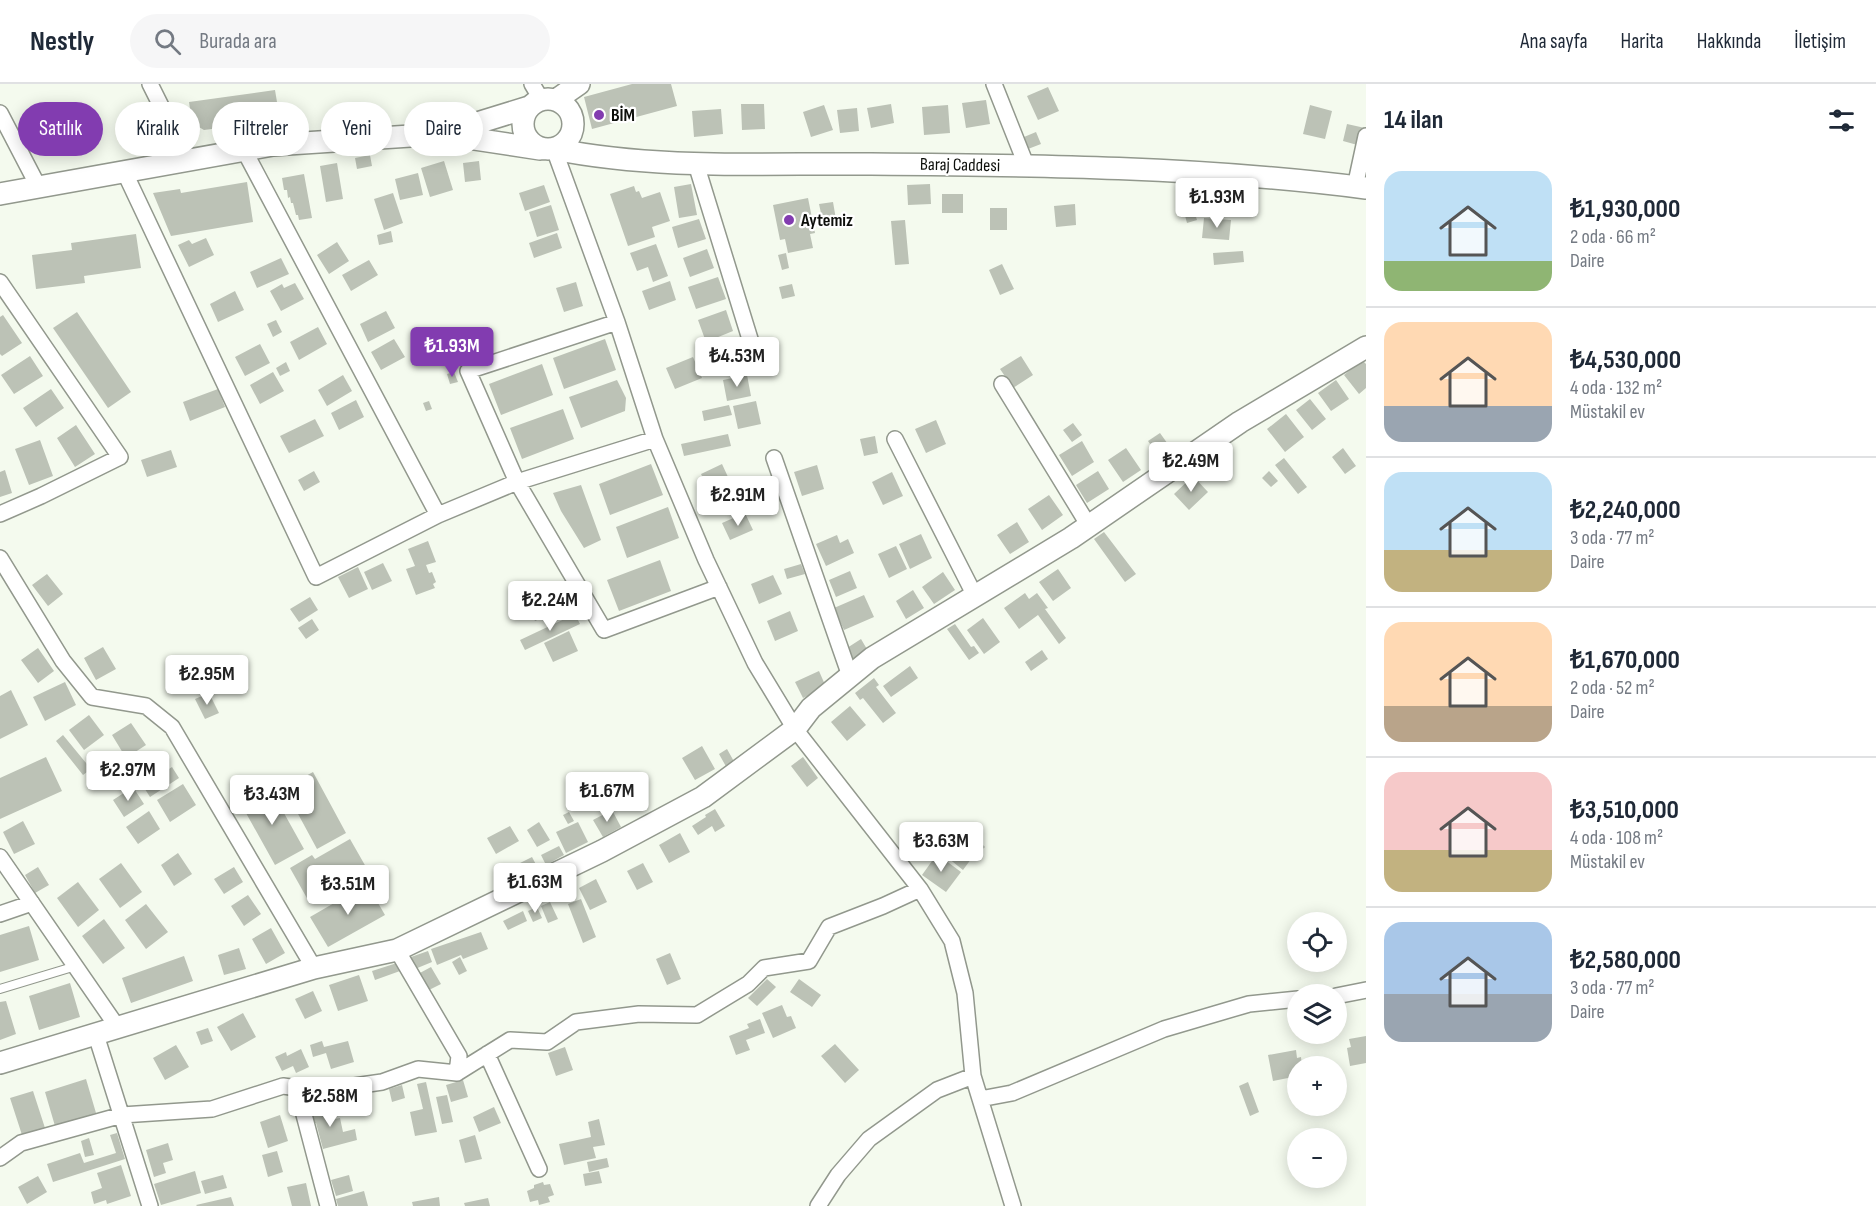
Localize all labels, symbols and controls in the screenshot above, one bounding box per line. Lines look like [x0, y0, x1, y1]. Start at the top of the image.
search box [130, 14, 550, 68]
text: Nestly [30, 25, 94, 58]
icon: search [151, 25, 184, 58]
text: Burada ara [199, 28, 277, 55]
text: Ana sayfa [1520, 29, 1588, 54]
text: Harita [1621, 29, 1664, 54]
text: Hakkında [1697, 29, 1761, 54]
text: İletişim [1794, 29, 1846, 54]
chip: Satılık [18, 102, 103, 156]
chip: Kiralık [115, 102, 200, 156]
chip: Filtreler [212, 102, 309, 156]
chip: Yeni [321, 102, 392, 156]
chip: Daire [404, 102, 483, 156]
icon: filters [1825, 104, 1858, 137]
place label: BİM [611, 105, 635, 126]
text: 14 ilan [1384, 105, 1443, 136]
marker: BİM [592, 108, 606, 122]
street label: Baraj Caddesi [920, 154, 1000, 176]
pin: ₺1.93M [1168, 178, 1266, 229]
text: ₺1.93M [1189, 185, 1245, 209]
text: ₺1,930,000 [1570, 194, 1680, 225]
icon: home [1432, 195, 1504, 267]
place label: Aytemiz [800, 210, 853, 231]
marker: Aytemiz [782, 213, 796, 227]
text: 2 oda · 66 m² [1570, 225, 1656, 249]
text: Daire [1570, 249, 1605, 273]
pin: ₺1.93M [403, 327, 501, 378]
text: ₺1.93M [424, 334, 480, 358]
pin: ₺4.53M [688, 337, 786, 388]
text: ₺4.53M [709, 344, 765, 368]
text: ₺4,530,000 [1570, 345, 1681, 376]
icon: home [1432, 346, 1504, 418]
text: 4 oda · 132 m² [1570, 376, 1662, 400]
text: Müstakil ev [1570, 400, 1645, 424]
pin: ₺2.49M [1142, 442, 1240, 493]
text: ₺2.49M [1163, 449, 1219, 473]
pin: ₺2.91M [689, 476, 787, 527]
text: ₺2.91M [711, 483, 765, 507]
text: ₺2,240,000 [1570, 495, 1681, 526]
icon: home [1432, 496, 1504, 568]
text: 3 oda · 77 m² [1570, 526, 1655, 550]
text: Daire [1570, 550, 1605, 574]
pin: ₺2.24M [501, 581, 599, 632]
text: ₺2.24M [522, 588, 578, 612]
text: ₺1,670,000 [1570, 645, 1680, 676]
icon: home [1432, 646, 1504, 718]
pin: ₺2.95M [158, 655, 256, 706]
text: ₺2.95M [179, 662, 235, 686]
text: 2 oda · 52 m² [1570, 676, 1655, 700]
text: Daire [1570, 700, 1605, 724]
pin: ₺2.97M [79, 751, 177, 802]
text: ₺2.97M [100, 758, 156, 782]
pin: ₺1.67M [558, 772, 656, 823]
pin: ₺3.43M [223, 775, 321, 826]
text: ₺1.67M [580, 779, 634, 803]
text: ₺3.43M [244, 782, 300, 806]
text: ₺3,510,000 [1570, 795, 1679, 826]
icon: home [1432, 796, 1504, 868]
pin: ₺3.63M [892, 822, 990, 873]
text: 4 oda · 108 m² [1570, 826, 1663, 850]
text: ₺3.63M [913, 829, 969, 853]
text: Müstakil ev [1570, 850, 1645, 874]
pin: ₺1.63M [486, 863, 584, 914]
pin: ₺3.51M [299, 865, 397, 916]
text: ₺1.63M [508, 870, 562, 894]
text: ₺3.51M [321, 872, 375, 896]
map controls [1287, 912, 1347, 1188]
button: locate [1287, 912, 1347, 972]
text: ₺2,580,000 [1570, 945, 1681, 976]
icon: home [1432, 946, 1504, 1018]
text: 3 oda · 77 m² [1570, 976, 1655, 1000]
button: layers [1287, 984, 1347, 1044]
text: Daire [1570, 1000, 1605, 1024]
button: + [1287, 1056, 1347, 1116]
pin: ₺2.58M [281, 1077, 379, 1128]
text: ₺2.58M [302, 1084, 358, 1108]
button: − [1287, 1128, 1347, 1188]

